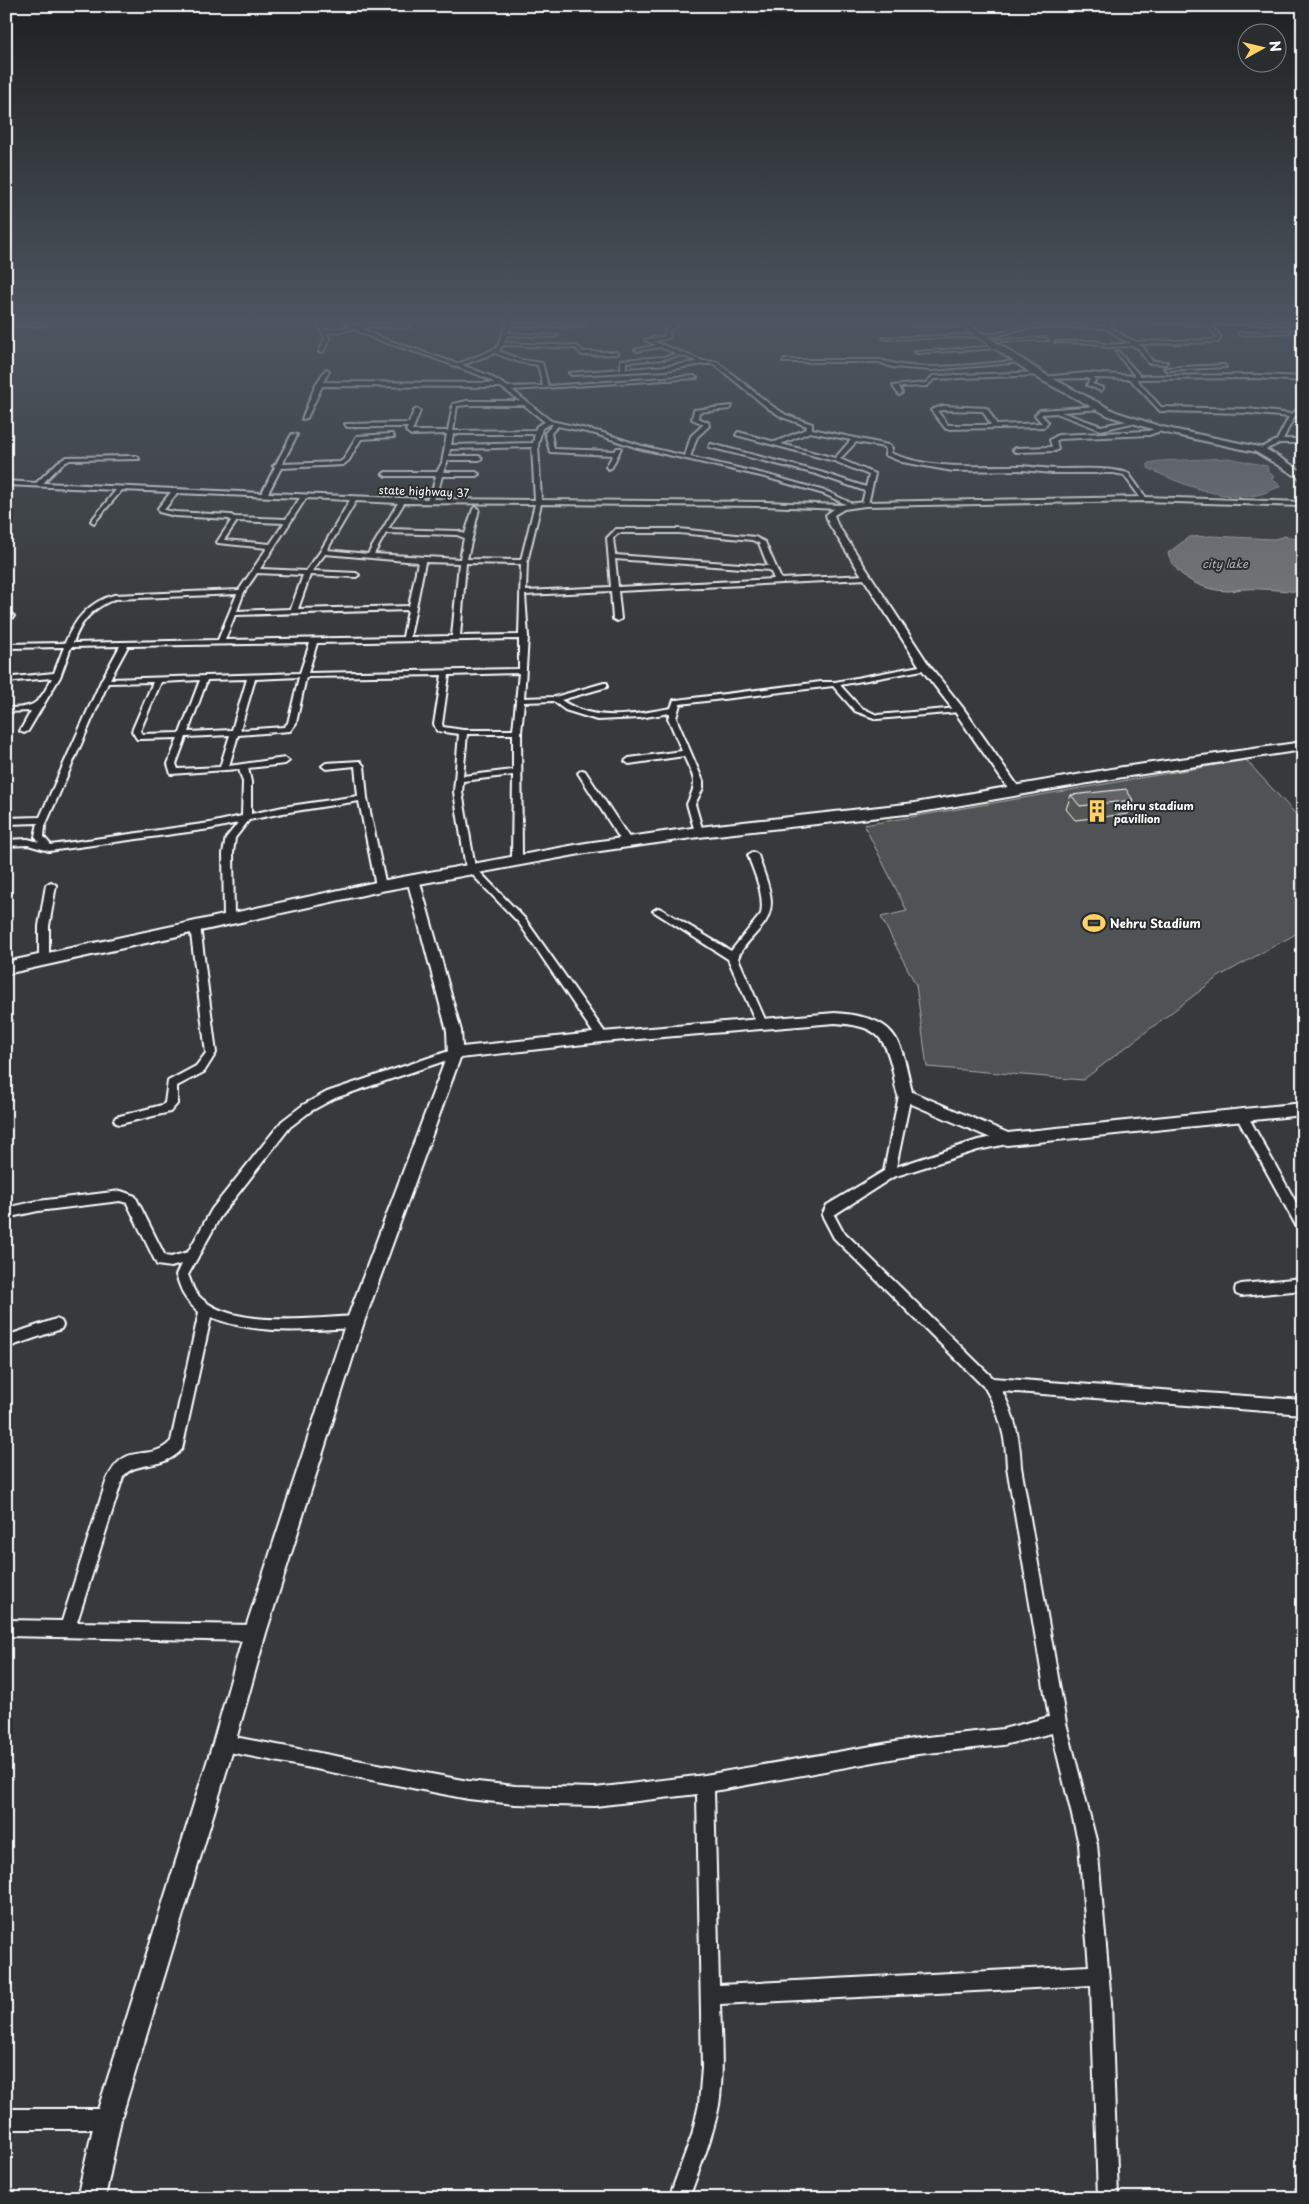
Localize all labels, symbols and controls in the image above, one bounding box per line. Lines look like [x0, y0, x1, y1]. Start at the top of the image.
north arrow [1236, 22, 1286, 72]
text: N [1264, 39, 1287, 53]
street label: state highway 37 [378, 481, 470, 501]
water label: city lake [1202, 555, 1249, 572]
place label: nehru stadium pavillion [1114, 797, 1194, 827]
building icon: nehru stadium pavillion [1084, 798, 1110, 824]
sports icon: Nehru Stadium [1081, 910, 1107, 936]
place label: Nehru Stadium [1110, 914, 1201, 932]

